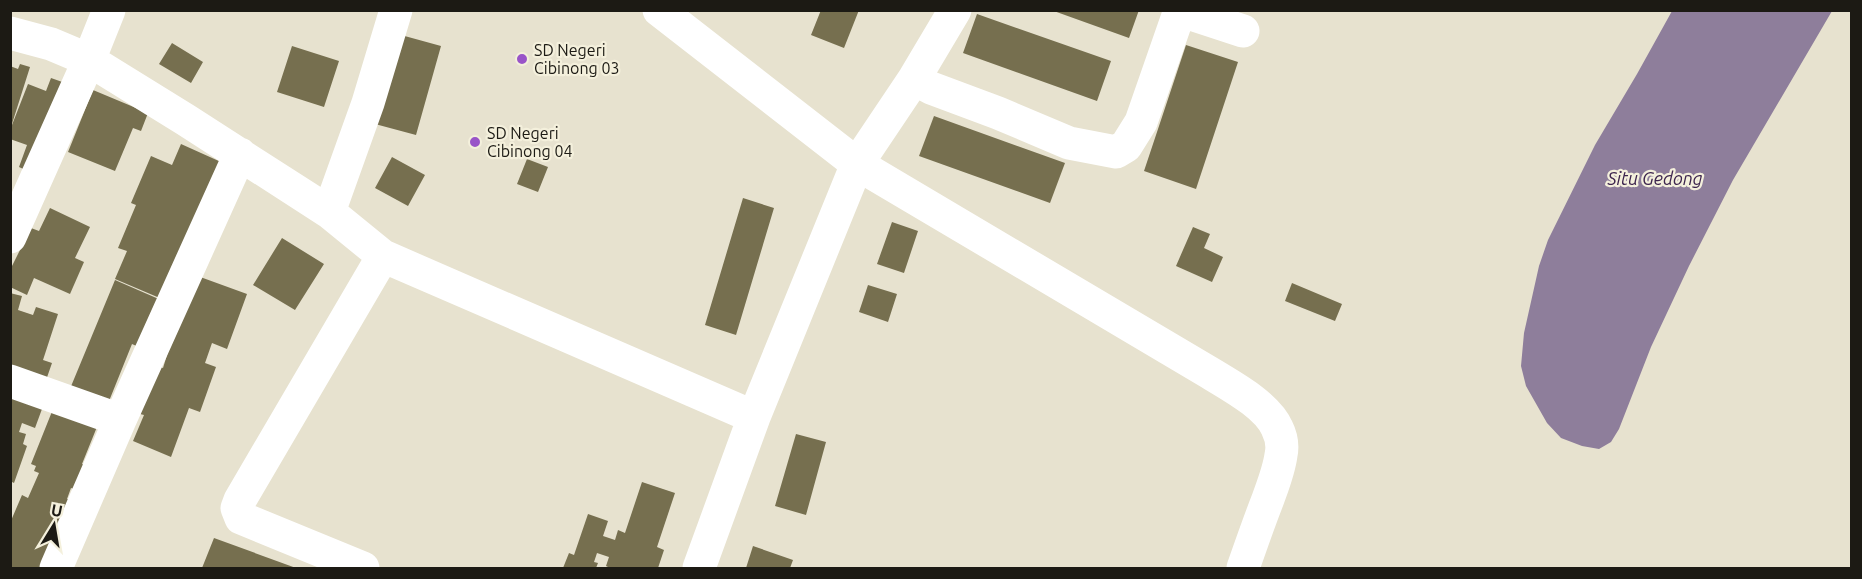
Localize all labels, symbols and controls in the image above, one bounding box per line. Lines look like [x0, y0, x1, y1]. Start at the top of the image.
place label: SD Negeri Cibinong 03 [534, 41, 620, 77]
marker: SD Negeri Cibinong 03 [515, 52, 529, 66]
place label: SD Negeri Cibinong 04 [487, 124, 573, 160]
marker: SD Negeri Cibinong 04 [468, 135, 482, 149]
water label: Situ Gedong [1607, 168, 1703, 188]
north arrow [24, 495, 84, 555]
text: U [50, 500, 64, 520]

